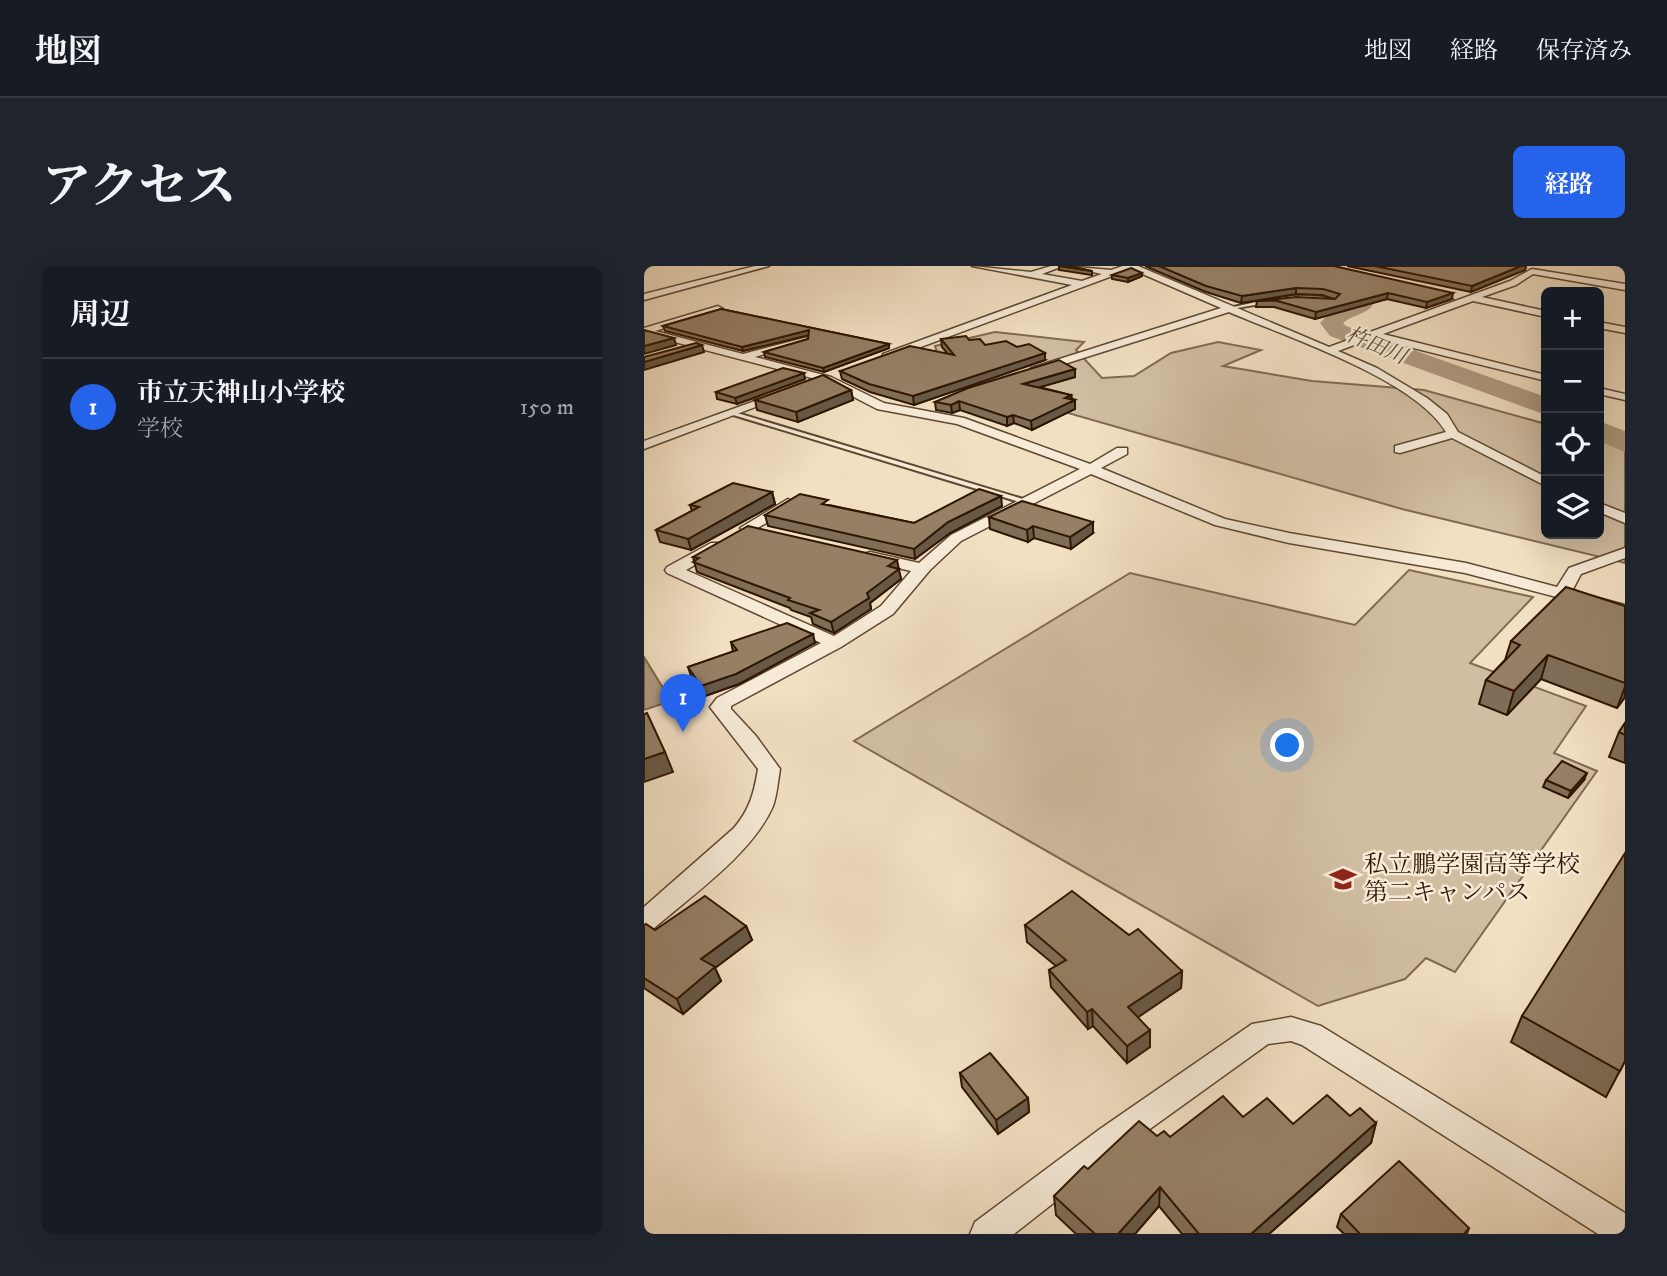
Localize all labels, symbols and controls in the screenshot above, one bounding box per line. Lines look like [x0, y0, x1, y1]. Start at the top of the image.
text: 地図 [35, 32, 101, 73]
text: 地図 [1364, 36, 1412, 66]
text: 経路 [1450, 36, 1498, 66]
text: 保存済み [1536, 36, 1632, 66]
button: 経路 [1513, 146, 1625, 218]
text: アクセス [42, 157, 237, 219]
map controls [1541, 287, 1604, 539]
button: + [1541, 287, 1604, 350]
text: 周辺 [70, 297, 130, 334]
water label: 杵田川 [1342, 322, 1412, 371]
button: − [1541, 350, 1604, 413]
text: 市立天神山小学校 [137, 377, 345, 410]
text: 1 [89, 393, 97, 422]
text: 150 m [520, 393, 574, 422]
button: locate [1541, 413, 1604, 476]
text: 学校 [137, 415, 183, 444]
button: layers [1541, 476, 1604, 539]
pin: 1 [660, 674, 706, 732]
your location [1270, 728, 1304, 762]
place label: 私立鵬学園高等学校 第二キャンパス [1364, 850, 1580, 908]
school or university icon: 私立鵬学園高等学校 第二キャンパス [1328, 864, 1358, 894]

